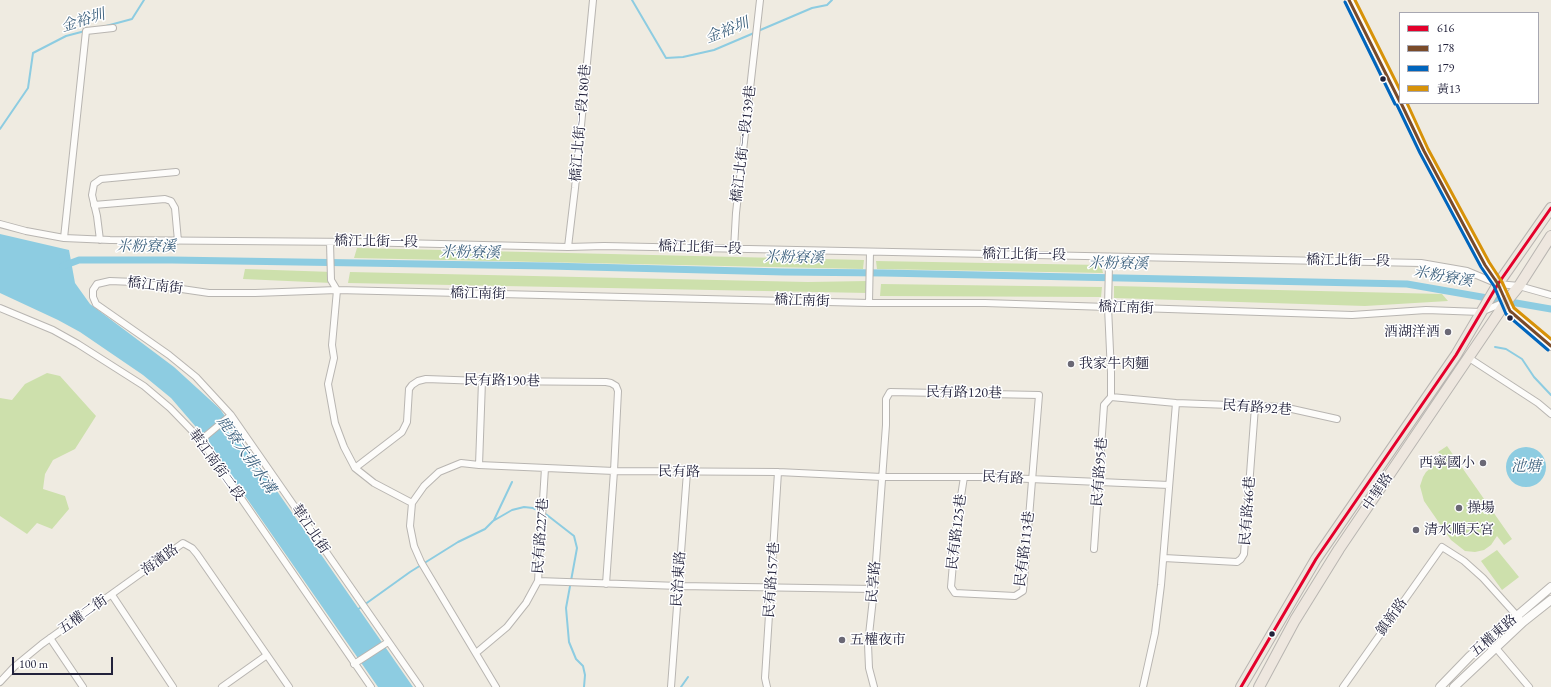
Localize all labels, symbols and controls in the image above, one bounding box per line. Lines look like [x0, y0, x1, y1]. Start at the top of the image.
water label: 金裕圳 [59, 6, 107, 36]
legend [1399, 12, 1539, 104]
water label: 金裕圳 [703, 15, 751, 47]
text: 616 [1437, 20, 1454, 36]
text: 178 [1437, 40, 1454, 56]
text: 179 [1437, 60, 1454, 76]
street label: 橋江北街一段180巷 [567, 63, 595, 183]
unlabelled marker [1378, 74, 1388, 84]
text: 黃13 [1437, 81, 1461, 97]
street label: 橋江北街一段139巷 [728, 84, 760, 204]
street label: 橋江北街一段 [334, 233, 418, 251]
water label: 米粉寮溪 [116, 238, 176, 256]
street label: 橋江北街一段 [658, 238, 742, 258]
water label: 米粉寮溪 [440, 243, 500, 263]
street label: 橋江北街一段 [982, 246, 1066, 264]
water label: 米粉寮溪 [764, 248, 824, 268]
street label: 橋江北街一段 [1306, 252, 1390, 270]
water label: 米粉寮溪 [1088, 254, 1148, 274]
water label: 米粉寮溪 [1412, 263, 1474, 291]
street label: 橋江南街 [126, 274, 184, 298]
street label: 橋江南街 [450, 285, 506, 303]
street label: 橋江南街 [774, 292, 830, 310]
street label: 橋江南街 [1098, 299, 1154, 317]
unlabelled marker [1505, 313, 1515, 323]
place label: 酒湖洋酒 [1384, 324, 1440, 340]
marker: 酒湖洋酒 [1443, 327, 1453, 337]
place label: 我家牛肉麵 [1079, 356, 1149, 372]
marker: 我家牛肉麵 [1066, 359, 1076, 369]
street label: 民有路190巷 [464, 372, 540, 390]
street label: 民有路120巷 [926, 384, 1002, 402]
street label: 民有路92巷 [1222, 397, 1292, 419]
water label: 鹿寮大排水溝 [213, 413, 279, 497]
street label: 華江南街二段 [185, 426, 247, 504]
street label: 民有路95巷 [1089, 437, 1111, 507]
place label: 西寧國小 [1419, 455, 1475, 471]
marker: 西寧國小 [1478, 458, 1488, 468]
water label: 池塘 [1511, 458, 1541, 476]
street label: 民有路 [658, 463, 700, 481]
street label: 民有路 [982, 469, 1024, 487]
street label: 中華路 [1359, 470, 1397, 514]
street label: 民有路46巷 [1237, 476, 1259, 546]
street label: 民有路125巷 [944, 493, 970, 571]
street label: 民有路227巷 [530, 497, 552, 575]
place label: 操場 [1467, 500, 1495, 516]
street label: 華江北街 [287, 501, 333, 557]
marker: 操場 [1454, 503, 1464, 513]
street label: 民有路113巷 [1012, 510, 1038, 588]
place label: 清水順天宮 [1424, 522, 1494, 538]
marker: 清水順天宮 [1411, 525, 1421, 535]
street label: 海濱路 [138, 541, 182, 579]
street label: 民有路157巷 [761, 541, 783, 619]
street label: 民治東路 [669, 550, 689, 608]
street label: 民享路 [864, 560, 884, 604]
street label: 五權二街 [55, 592, 111, 638]
street label: 鎮新路 [1373, 595, 1411, 639]
street label: 五權東路 [1467, 611, 1521, 661]
unlabelled marker [1267, 629, 1277, 639]
place label: 五權夜市 [850, 632, 906, 648]
marker: 五權夜市 [837, 635, 847, 645]
scale bar [14, 649, 115, 675]
text: 100 m [19, 656, 48, 672]

